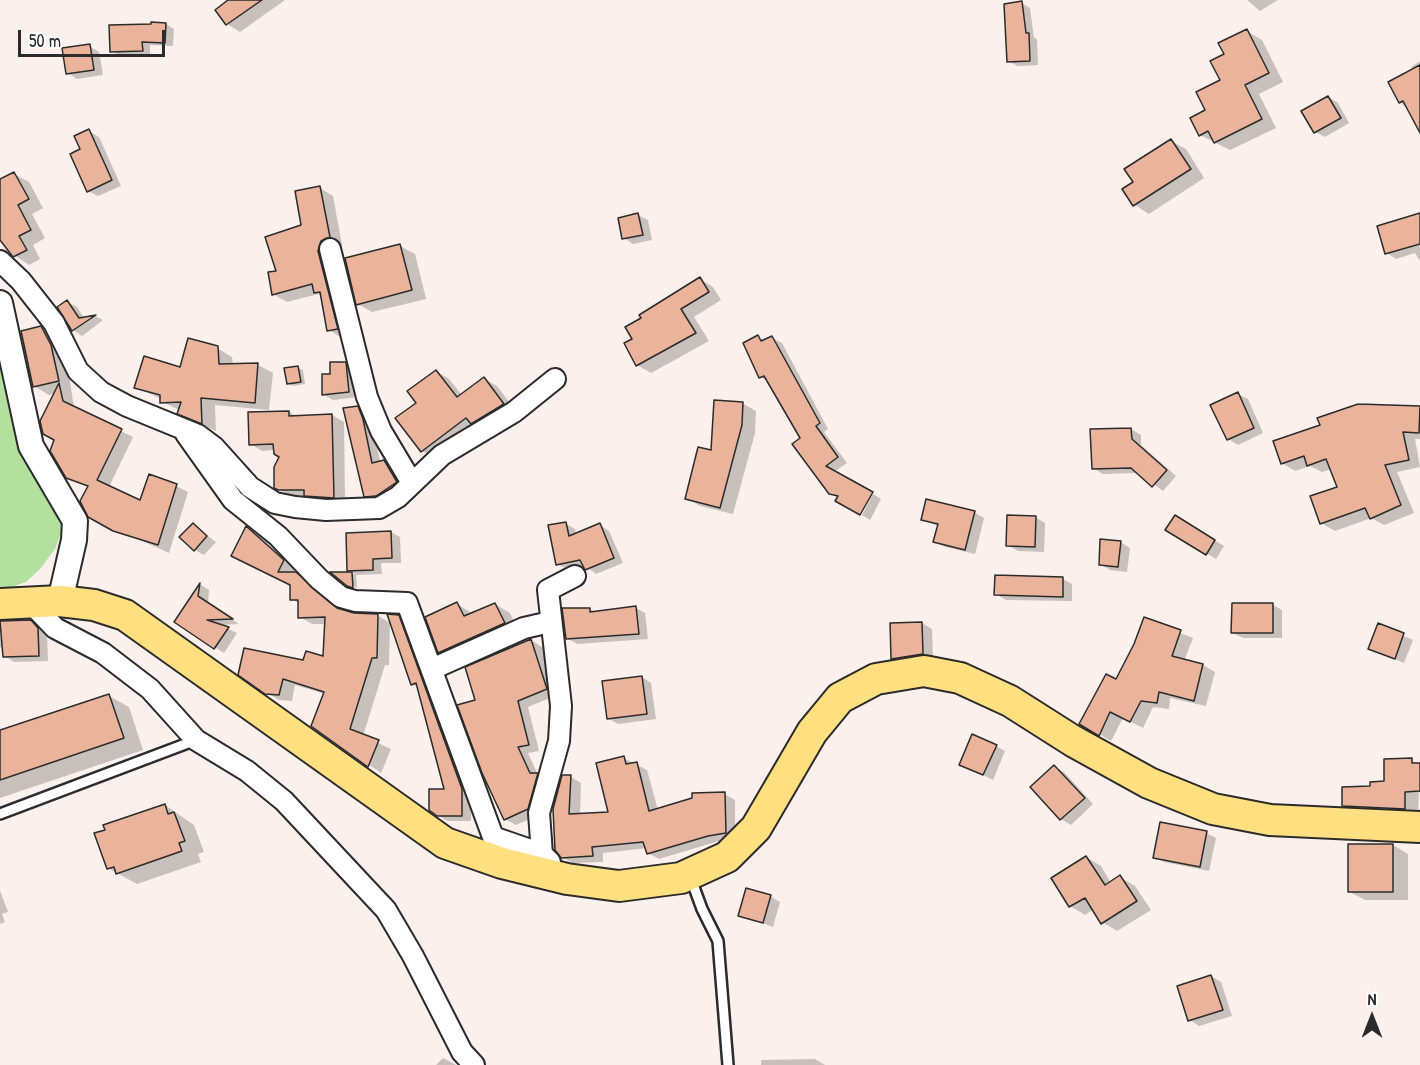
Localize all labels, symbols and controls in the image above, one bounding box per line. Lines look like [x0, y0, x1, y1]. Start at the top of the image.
scale bar [21, 18, 168, 56]
text: 50 m [29, 28, 61, 53]
north arrow [1342, 987, 1402, 1047]
text: N [1368, 988, 1376, 1010]

